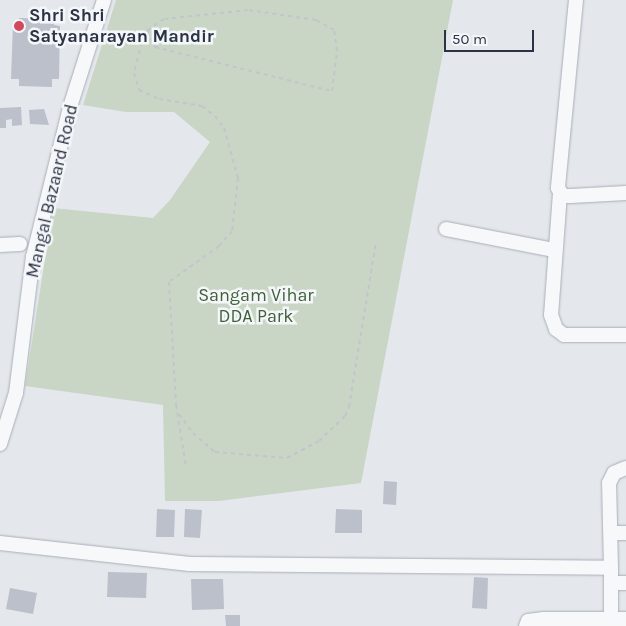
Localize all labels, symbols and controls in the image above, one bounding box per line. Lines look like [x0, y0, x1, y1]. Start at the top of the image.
place label: Shri Shri Satyanarayan Mandir [29, 5, 214, 48]
marker: Shri Shri Satyanarayan Mandir [13, 20, 25, 32]
scale bar [446, 20, 536, 52]
text: 50 m [452, 30, 487, 48]
street label: Mangal Bazaard Road [21, 102, 83, 280]
park label: Sangam Vihar DDA Park [198, 285, 314, 328]

